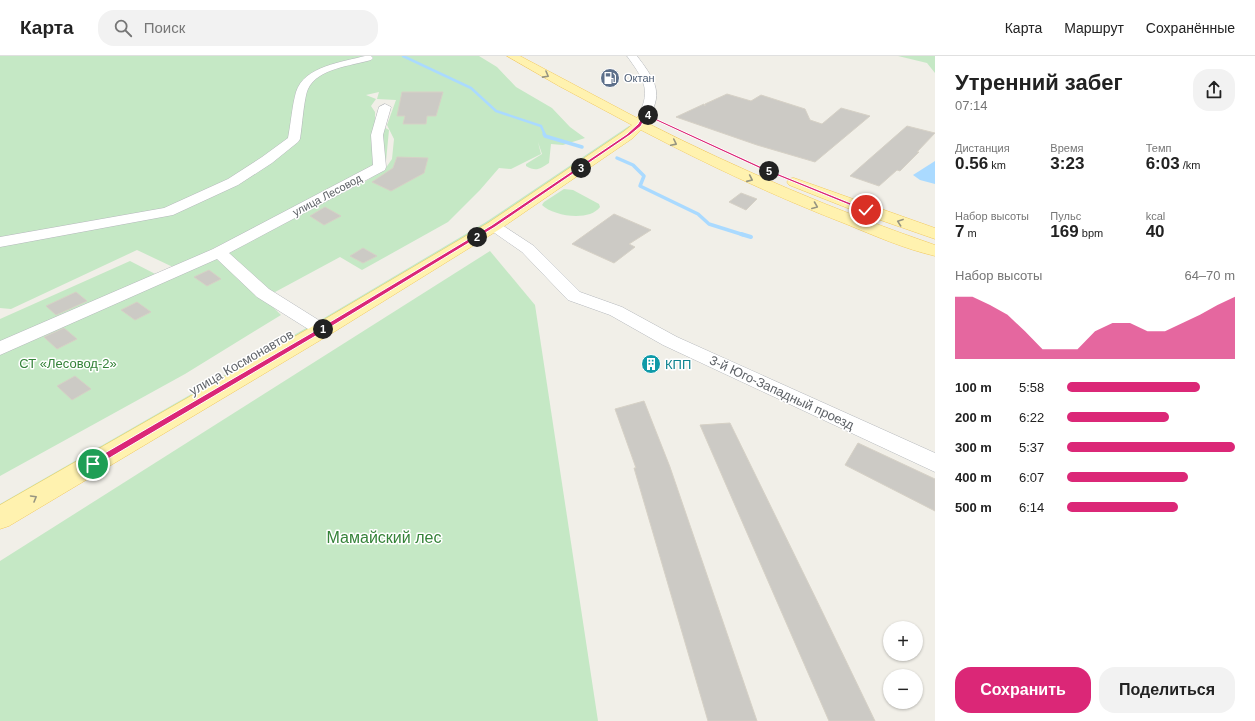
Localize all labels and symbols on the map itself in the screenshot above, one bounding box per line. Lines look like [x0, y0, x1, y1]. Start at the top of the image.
fuel station icon: Октан [599, 67, 621, 89]
one-way arrow [542, 70, 549, 77]
place label: Октан [624, 72, 655, 84]
pin: 4 [638, 105, 658, 125]
one-way arrow [670, 138, 677, 146]
pin: 3 [571, 158, 591, 178]
pin: 5 [759, 161, 779, 181]
street label: улица Лесовод [290, 171, 364, 218]
one-way arrow [746, 174, 753, 182]
pin [849, 193, 883, 227]
one-way arrow [811, 202, 818, 210]
one-way arrow [897, 218, 904, 227]
pin: 2 [467, 227, 487, 247]
pin: 1 [313, 319, 333, 339]
street label: улица Космонавтов [186, 326, 296, 398]
street label: 3-й Юго-Западный проезд [707, 352, 857, 433]
building icon: КПП [640, 353, 662, 375]
park label: СТ «Лесовод-2» [19, 356, 117, 371]
place label: КПП [665, 357, 691, 372]
pin [76, 447, 110, 481]
one-way arrow [30, 496, 37, 503]
park label: Мамайский лес [327, 529, 441, 546]

